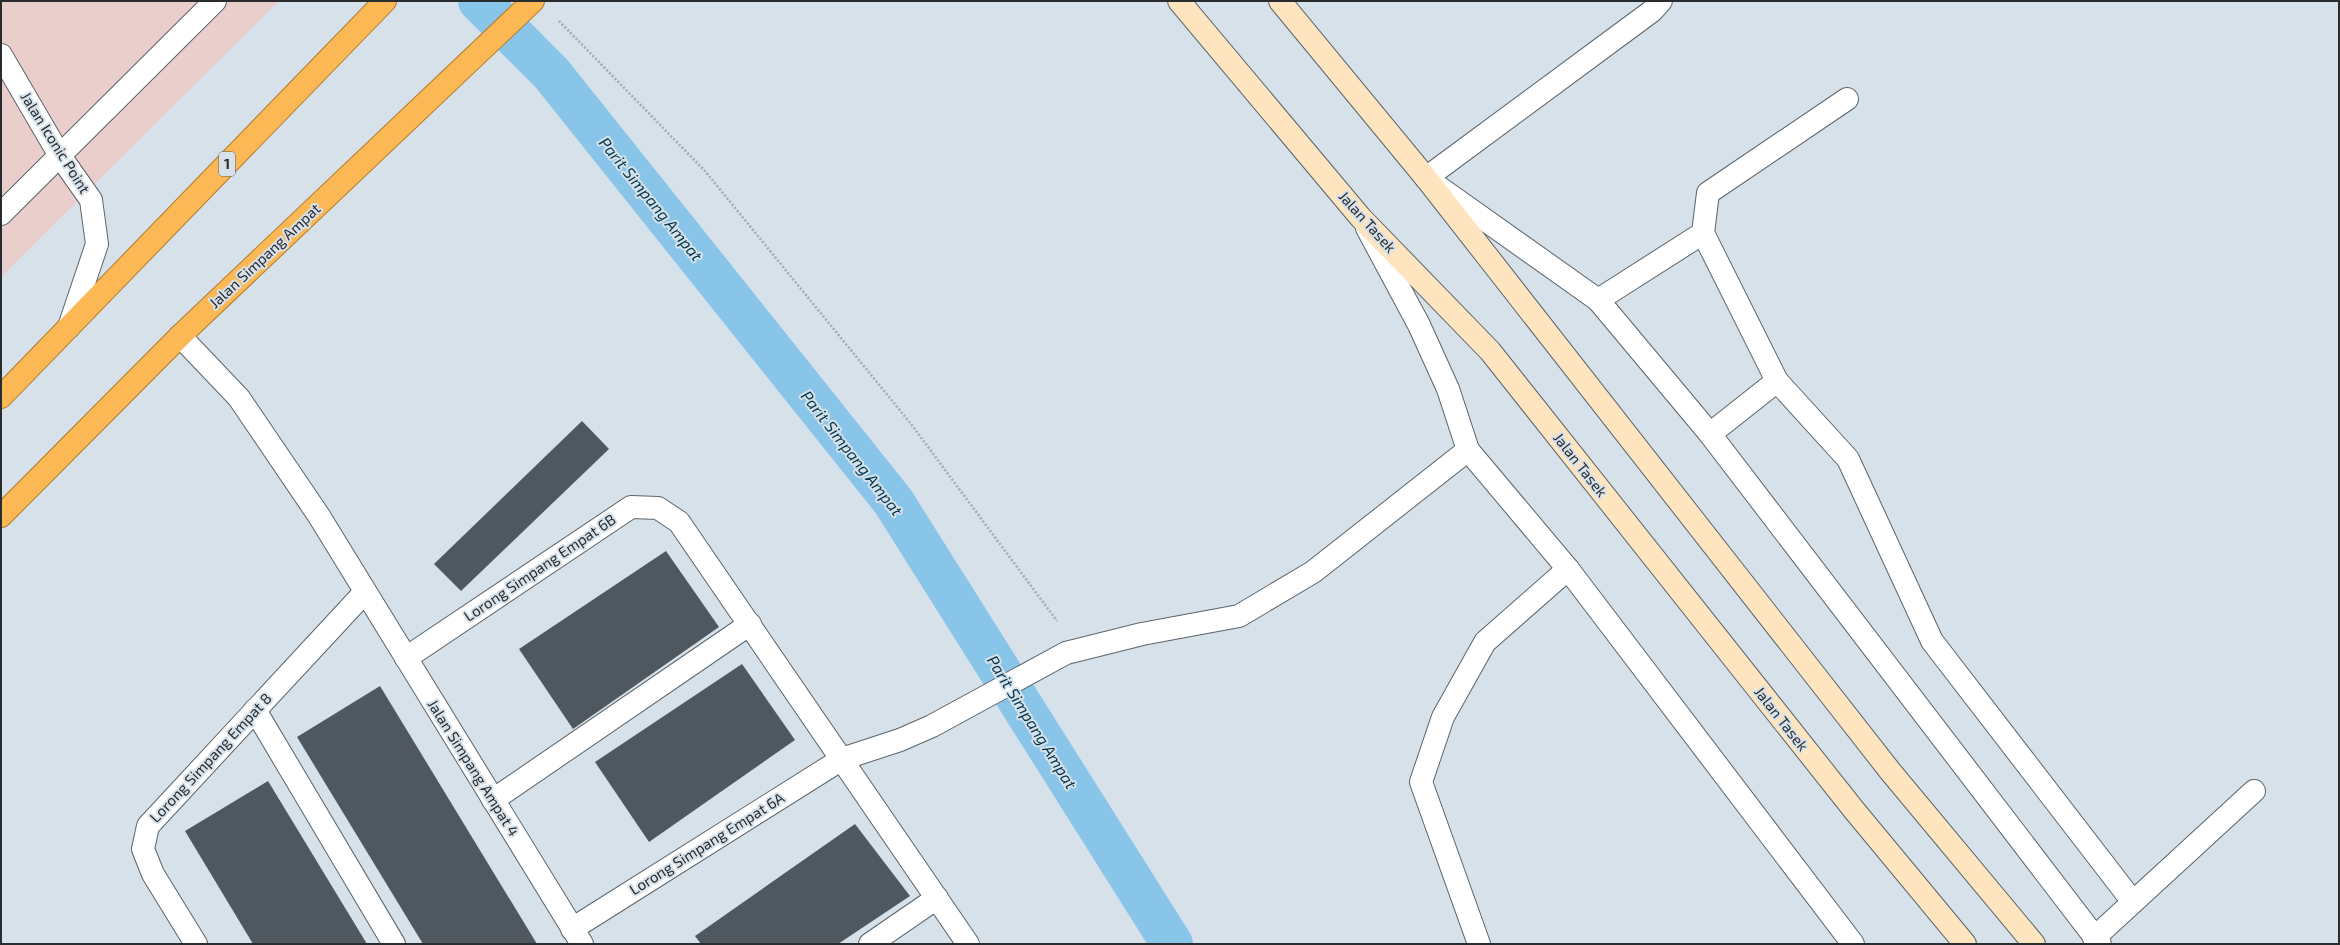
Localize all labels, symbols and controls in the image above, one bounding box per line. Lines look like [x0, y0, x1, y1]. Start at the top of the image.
street label: Jalan Iconic Point [17, 88, 94, 197]
water label: Parit Simpang Ampat [596, 133, 708, 265]
road number: 1 [219, 152, 235, 176]
street label: Jalan Tasek [1335, 187, 1400, 256]
street label: Jalan Simpang Ampat [205, 199, 324, 311]
water label: Parit Simpang Ampat [798, 386, 908, 520]
street label: Jalan Tasek [1550, 429, 1612, 500]
street label: Lorong Simpang Empat 6B [460, 510, 619, 625]
water label: Parit Simpang Ampat [984, 652, 1082, 793]
street label: Jalan Tasek [1751, 683, 1813, 754]
street label: Lorong Simpang Empat 8 [146, 689, 275, 826]
street label: Jalan Simpang Ampat 4 [424, 696, 523, 839]
street label: Lorong Simpang Empat 6A [626, 788, 788, 898]

